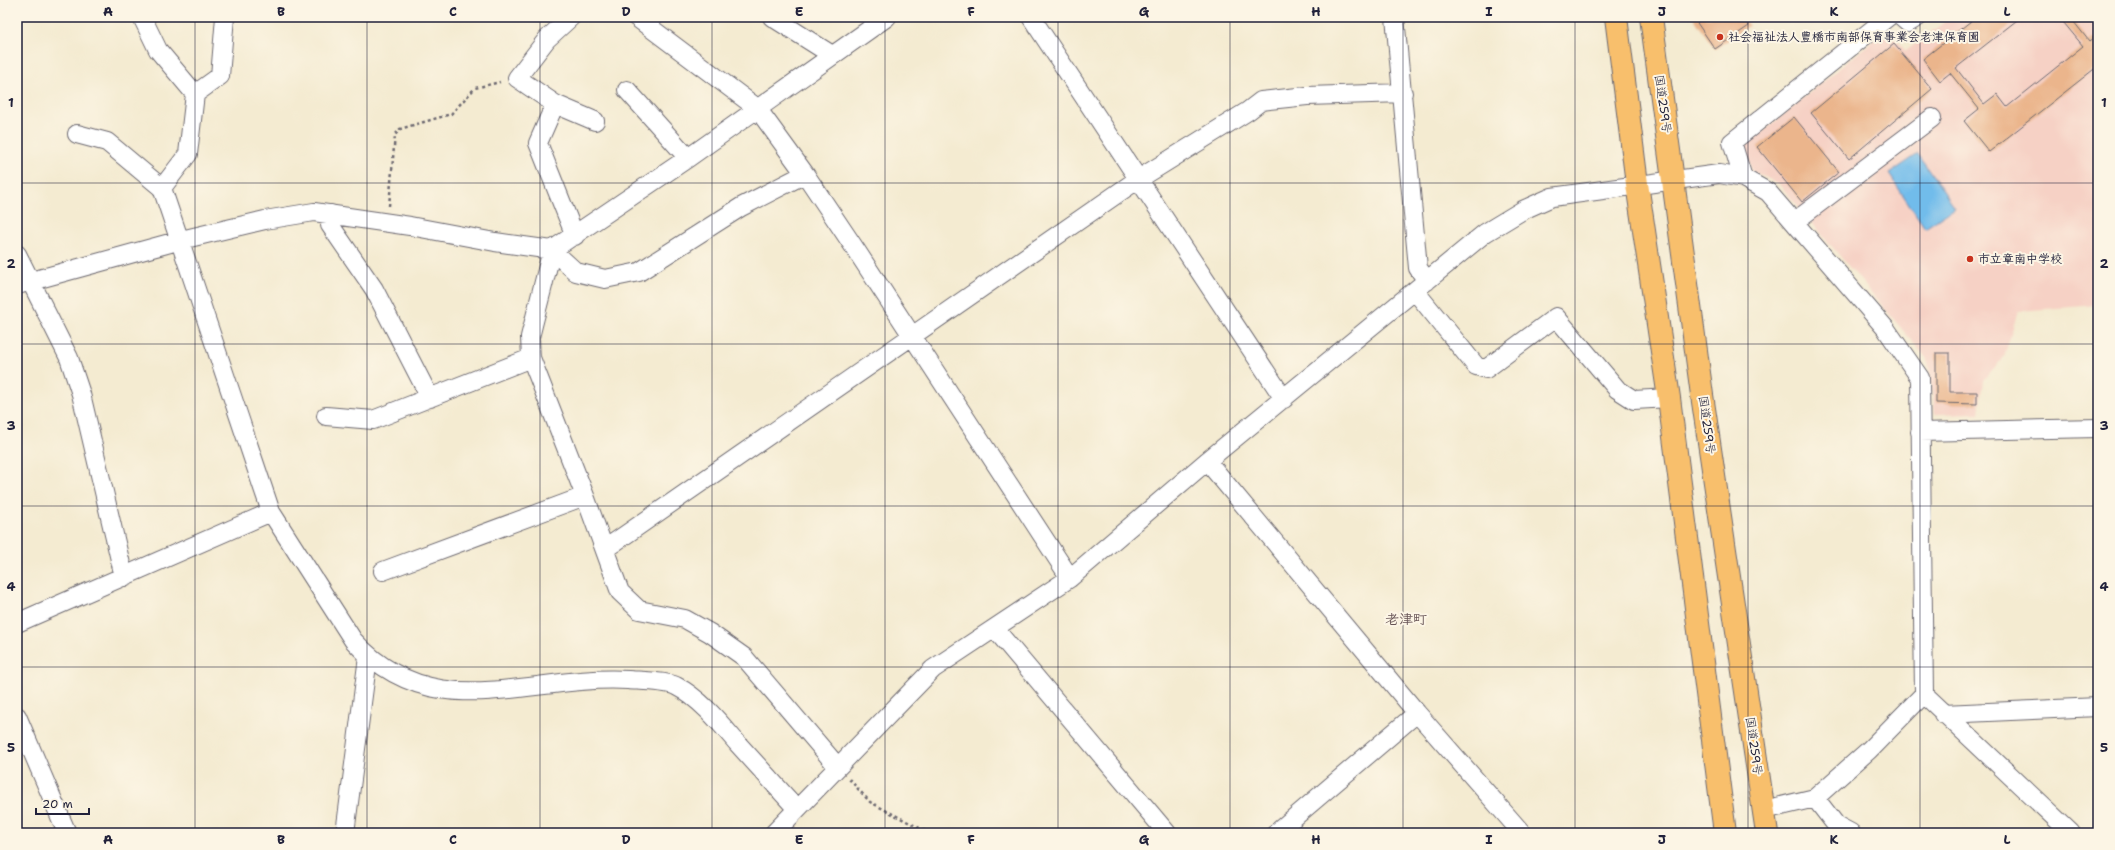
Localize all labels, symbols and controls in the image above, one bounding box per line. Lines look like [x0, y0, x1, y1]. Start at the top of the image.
text: A [103, 3, 113, 20]
text: B [277, 3, 285, 20]
text: C [449, 3, 457, 20]
text: D [621, 3, 631, 20]
text: E [795, 3, 804, 20]
text: F [967, 3, 975, 20]
text: G [1139, 3, 1150, 20]
text: H [1311, 3, 1321, 20]
text: I [1485, 3, 1493, 20]
text: J [1658, 3, 1666, 20]
text: K [1830, 3, 1839, 20]
text: L [2003, 3, 2011, 20]
place label: 社会福祉法人豊橋市南部保育事業会老津保育園 [1728, 29, 1980, 45]
marker: 社会福祉法人豊橋市南部保育事業会老津保育園 [1715, 32, 1725, 42]
street label: 国道259号 [1651, 74, 1675, 134]
text: 1 [8, 94, 14, 111]
text: 1 [2101, 94, 2107, 111]
place label: 市立章南中学校 [1978, 251, 2062, 267]
marker: 市立章南中学校 [1965, 254, 1975, 264]
text: 2 [6, 255, 16, 272]
text: 2 [2099, 255, 2109, 272]
street label: 国道259号 [1695, 395, 1719, 455]
text: 3 [6, 417, 16, 434]
text: 3 [2099, 417, 2109, 434]
text: 4 [6, 578, 16, 595]
text: 4 [2099, 578, 2109, 595]
district label: 老津町 [1385, 610, 1427, 628]
street label: 国道259号 [1742, 716, 1766, 776]
text: 5 [7, 739, 15, 756]
text: 5 [2100, 739, 2108, 756]
scale bar [36, 790, 89, 816]
text: 20 m [42, 796, 73, 812]
text: A [103, 831, 113, 848]
text: B [277, 831, 285, 848]
text: C [449, 831, 457, 848]
text: D [621, 831, 631, 848]
text: E [795, 831, 804, 848]
text: F [967, 831, 975, 848]
text: G [1139, 831, 1150, 848]
text: H [1311, 831, 1321, 848]
text: I [1485, 831, 1493, 848]
text: J [1658, 831, 1666, 848]
text: K [1830, 831, 1839, 848]
text: L [2003, 831, 2011, 848]

